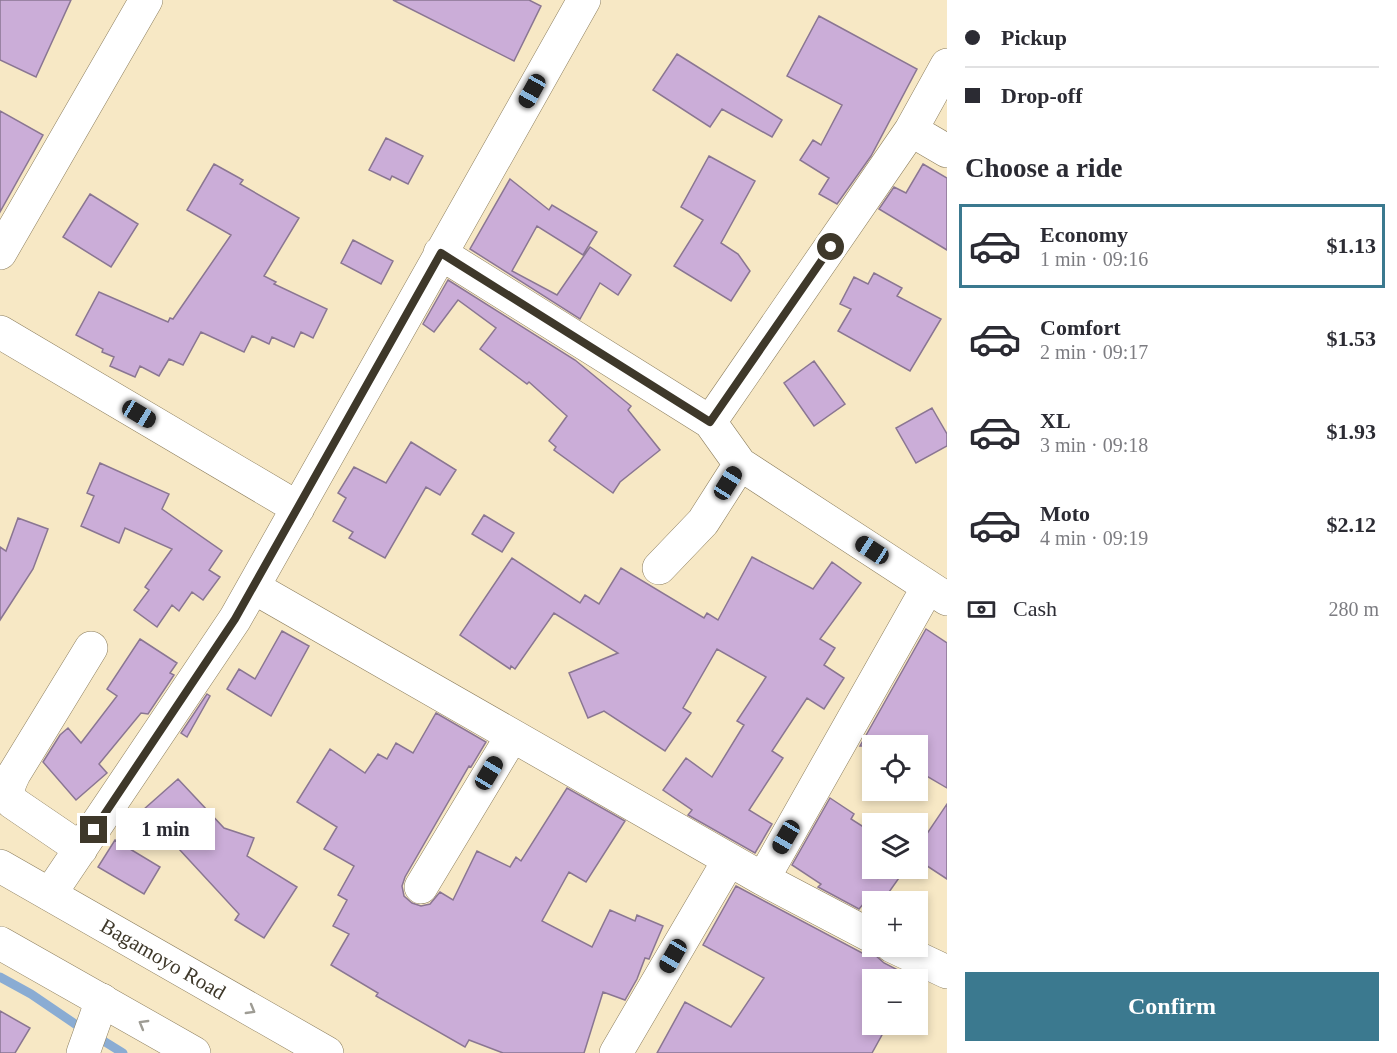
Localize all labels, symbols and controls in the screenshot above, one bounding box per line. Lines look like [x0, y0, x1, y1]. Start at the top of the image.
text: Pickup [1001, 25, 1067, 50]
car [515, 71, 549, 111]
text: Drop-off [1001, 83, 1082, 108]
text: Choose a ride [965, 153, 1123, 183]
icon: car [968, 219, 1022, 273]
text: Economy [1040, 222, 1128, 247]
route start [817, 233, 844, 260]
text: $1.13 [1327, 233, 1376, 258]
text: 1 min · 09:16 [1040, 248, 1148, 270]
icon: car [968, 312, 1022, 366]
text: Comfort [1040, 315, 1121, 340]
text: $1.53 [1327, 326, 1376, 351]
text: 2 min · 09:17 [1040, 341, 1148, 363]
car [119, 397, 159, 431]
icon: car [968, 405, 1022, 459]
text: XL [1040, 408, 1071, 433]
text: $1.93 [1327, 419, 1376, 444]
text: 3 min · 09:18 [1040, 434, 1148, 456]
car [711, 463, 745, 503]
icon: car [968, 498, 1022, 552]
text: Moto [1040, 501, 1090, 526]
text: $2.12 [1327, 512, 1376, 537]
text: 4 min · 09:19 [1040, 527, 1148, 549]
car [852, 533, 892, 567]
icon: cash [965, 593, 998, 626]
text: Cash [1013, 596, 1057, 621]
text: 280 m [1328, 598, 1379, 620]
map controls [862, 735, 928, 1035]
button: locate [862, 735, 928, 801]
car [472, 753, 506, 793]
callout: 1 min [115, 809, 214, 851]
button: layers [862, 813, 928, 879]
route end [80, 816, 107, 843]
car [769, 817, 803, 857]
text: 1 min [141, 818, 190, 840]
button: + [862, 891, 928, 957]
street label: Bagamoyo Road [96, 913, 230, 1005]
car [656, 936, 690, 976]
button: − [862, 969, 928, 1035]
button: Confirm [965, 972, 1379, 1041]
one-way arrow [245, 1002, 255, 1014]
one-way arrow [139, 1020, 150, 1031]

